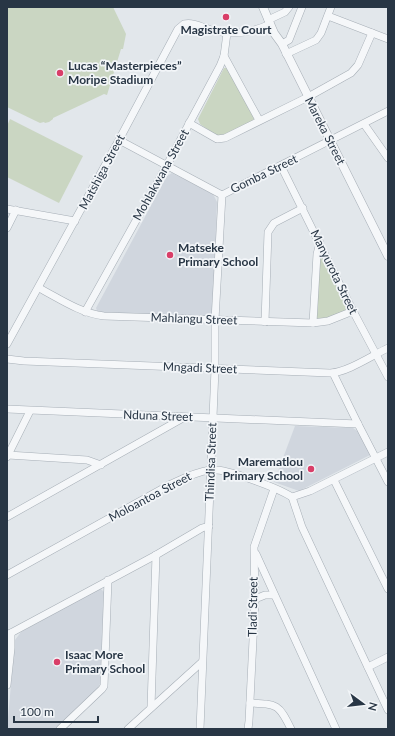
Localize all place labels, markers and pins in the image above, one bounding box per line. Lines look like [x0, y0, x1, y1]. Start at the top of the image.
marker: Magistrate Court [221, 12, 231, 22]
place label: Magistrate Court [181, 22, 272, 37]
place label: Lucas “Masterpieces” Moripe Stadium [68, 58, 182, 87]
marker: Lucas “Masterpieces” Moripe Stadium [55, 68, 65, 78]
place label: Matseke Primary School [178, 240, 258, 269]
marker: Matseke Primary School [165, 250, 175, 260]
place label: Marematlou Primary School [223, 454, 303, 483]
marker: Marematlou Primary School [306, 464, 316, 474]
place label: Isaac More Primary School [65, 647, 145, 676]
marker: Isaac More Primary School [52, 657, 62, 667]

